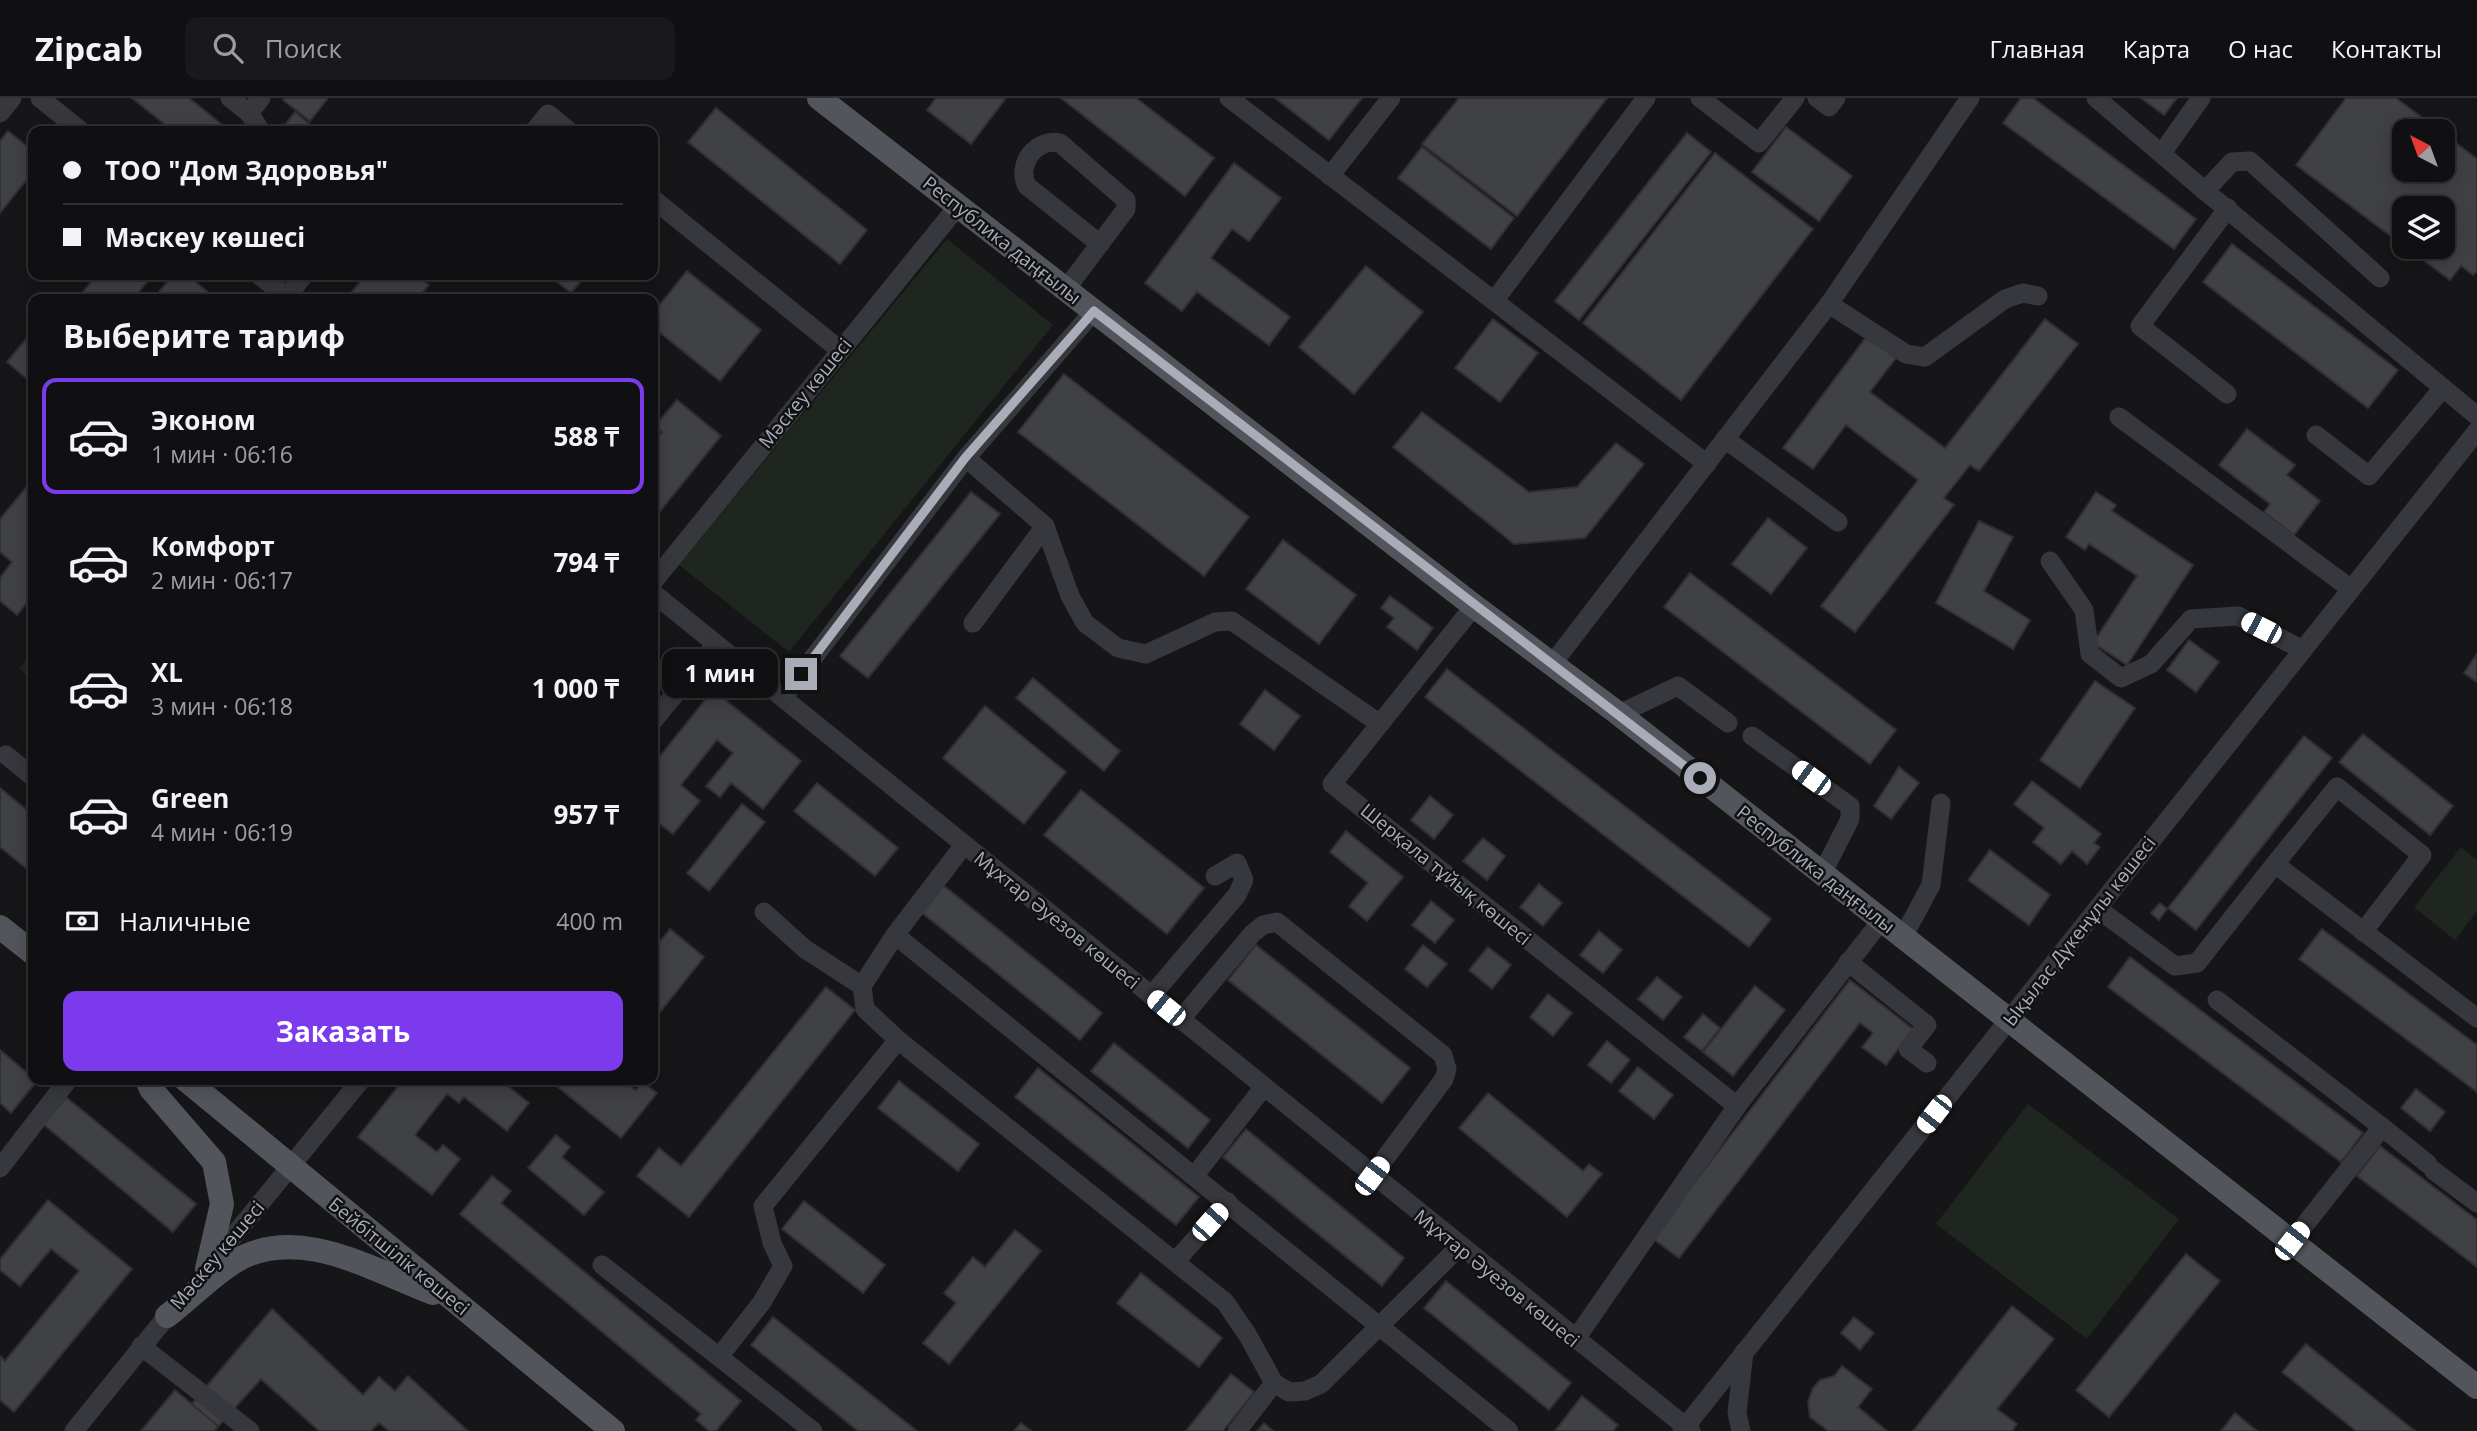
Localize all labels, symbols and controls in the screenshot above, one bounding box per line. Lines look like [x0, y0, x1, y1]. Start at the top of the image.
search box [185, 17, 675, 80]
text: Zipcab [35, 26, 143, 71]
icon: search [209, 29, 247, 67]
text: Поиск [265, 30, 342, 66]
text: Главная [1990, 32, 2085, 65]
text: Карта [2123, 32, 2190, 65]
text: О нас [2228, 32, 2293, 65]
text: Контакты [2331, 32, 2442, 65]
north arrow [2392, 119, 2455, 182]
map controls [2392, 119, 2455, 259]
text: ТОО "Дом Здоровья" [105, 152, 388, 188]
street label: Республика даңғылы [917, 170, 1087, 310]
button: layers [2392, 196, 2455, 259]
text: Мәскеу көшесі [105, 219, 305, 255]
text: Выберите тариф [63, 314, 345, 357]
street label: Мәскеу көшесі [753, 333, 857, 453]
text: Эконом [151, 402, 256, 438]
icon: car [67, 405, 130, 468]
text: 588 ₸ [553, 418, 619, 454]
text: 1 мин · 06:16 [151, 438, 293, 470]
text: Комфорт [151, 528, 275, 564]
icon: car [67, 531, 130, 594]
text: 794 ₸ [553, 544, 619, 580]
text: 2 мин · 06:17 [151, 564, 293, 596]
car [2238, 609, 2285, 647]
callout: 1 мин [661, 650, 776, 698]
text: XL [151, 654, 183, 690]
icon: car [67, 657, 130, 720]
text: 1 мин [685, 657, 755, 689]
route end [785, 658, 817, 690]
text: 1 000 ₸ [532, 670, 619, 706]
text: 3 мин · 06:18 [151, 690, 293, 722]
car [1788, 757, 1835, 799]
route start [1684, 762, 1716, 794]
text: Green [151, 780, 229, 816]
icon: car [67, 783, 130, 846]
text: 957 ₸ [553, 796, 619, 832]
street label: Шерқала тұйық көшесі [1355, 797, 1537, 951]
street label: Республика даңғылы [1731, 799, 1901, 939]
text: 4 мин · 06:19 [151, 816, 293, 848]
street label: Ықылас Дүкенұлы көшесі [1997, 831, 2161, 1031]
street label: Мұхтар Әуезов көшесі [969, 845, 1145, 995]
icon: cash [63, 902, 101, 940]
text: Наличные [119, 903, 251, 939]
text: 400 m [556, 905, 623, 937]
car [1144, 987, 1189, 1029]
button: Заказать [63, 991, 623, 1071]
car [1913, 1091, 1956, 1137]
car [1351, 1153, 1394, 1199]
street label: Бейбітшілік көшесі [323, 1191, 475, 1321]
street label: Мәскеу көшесі [164, 1195, 270, 1315]
car [1189, 1199, 1232, 1245]
street label: Мұхтар Әуезов көшесі [1409, 1203, 1585, 1353]
car [2271, 1218, 2314, 1264]

